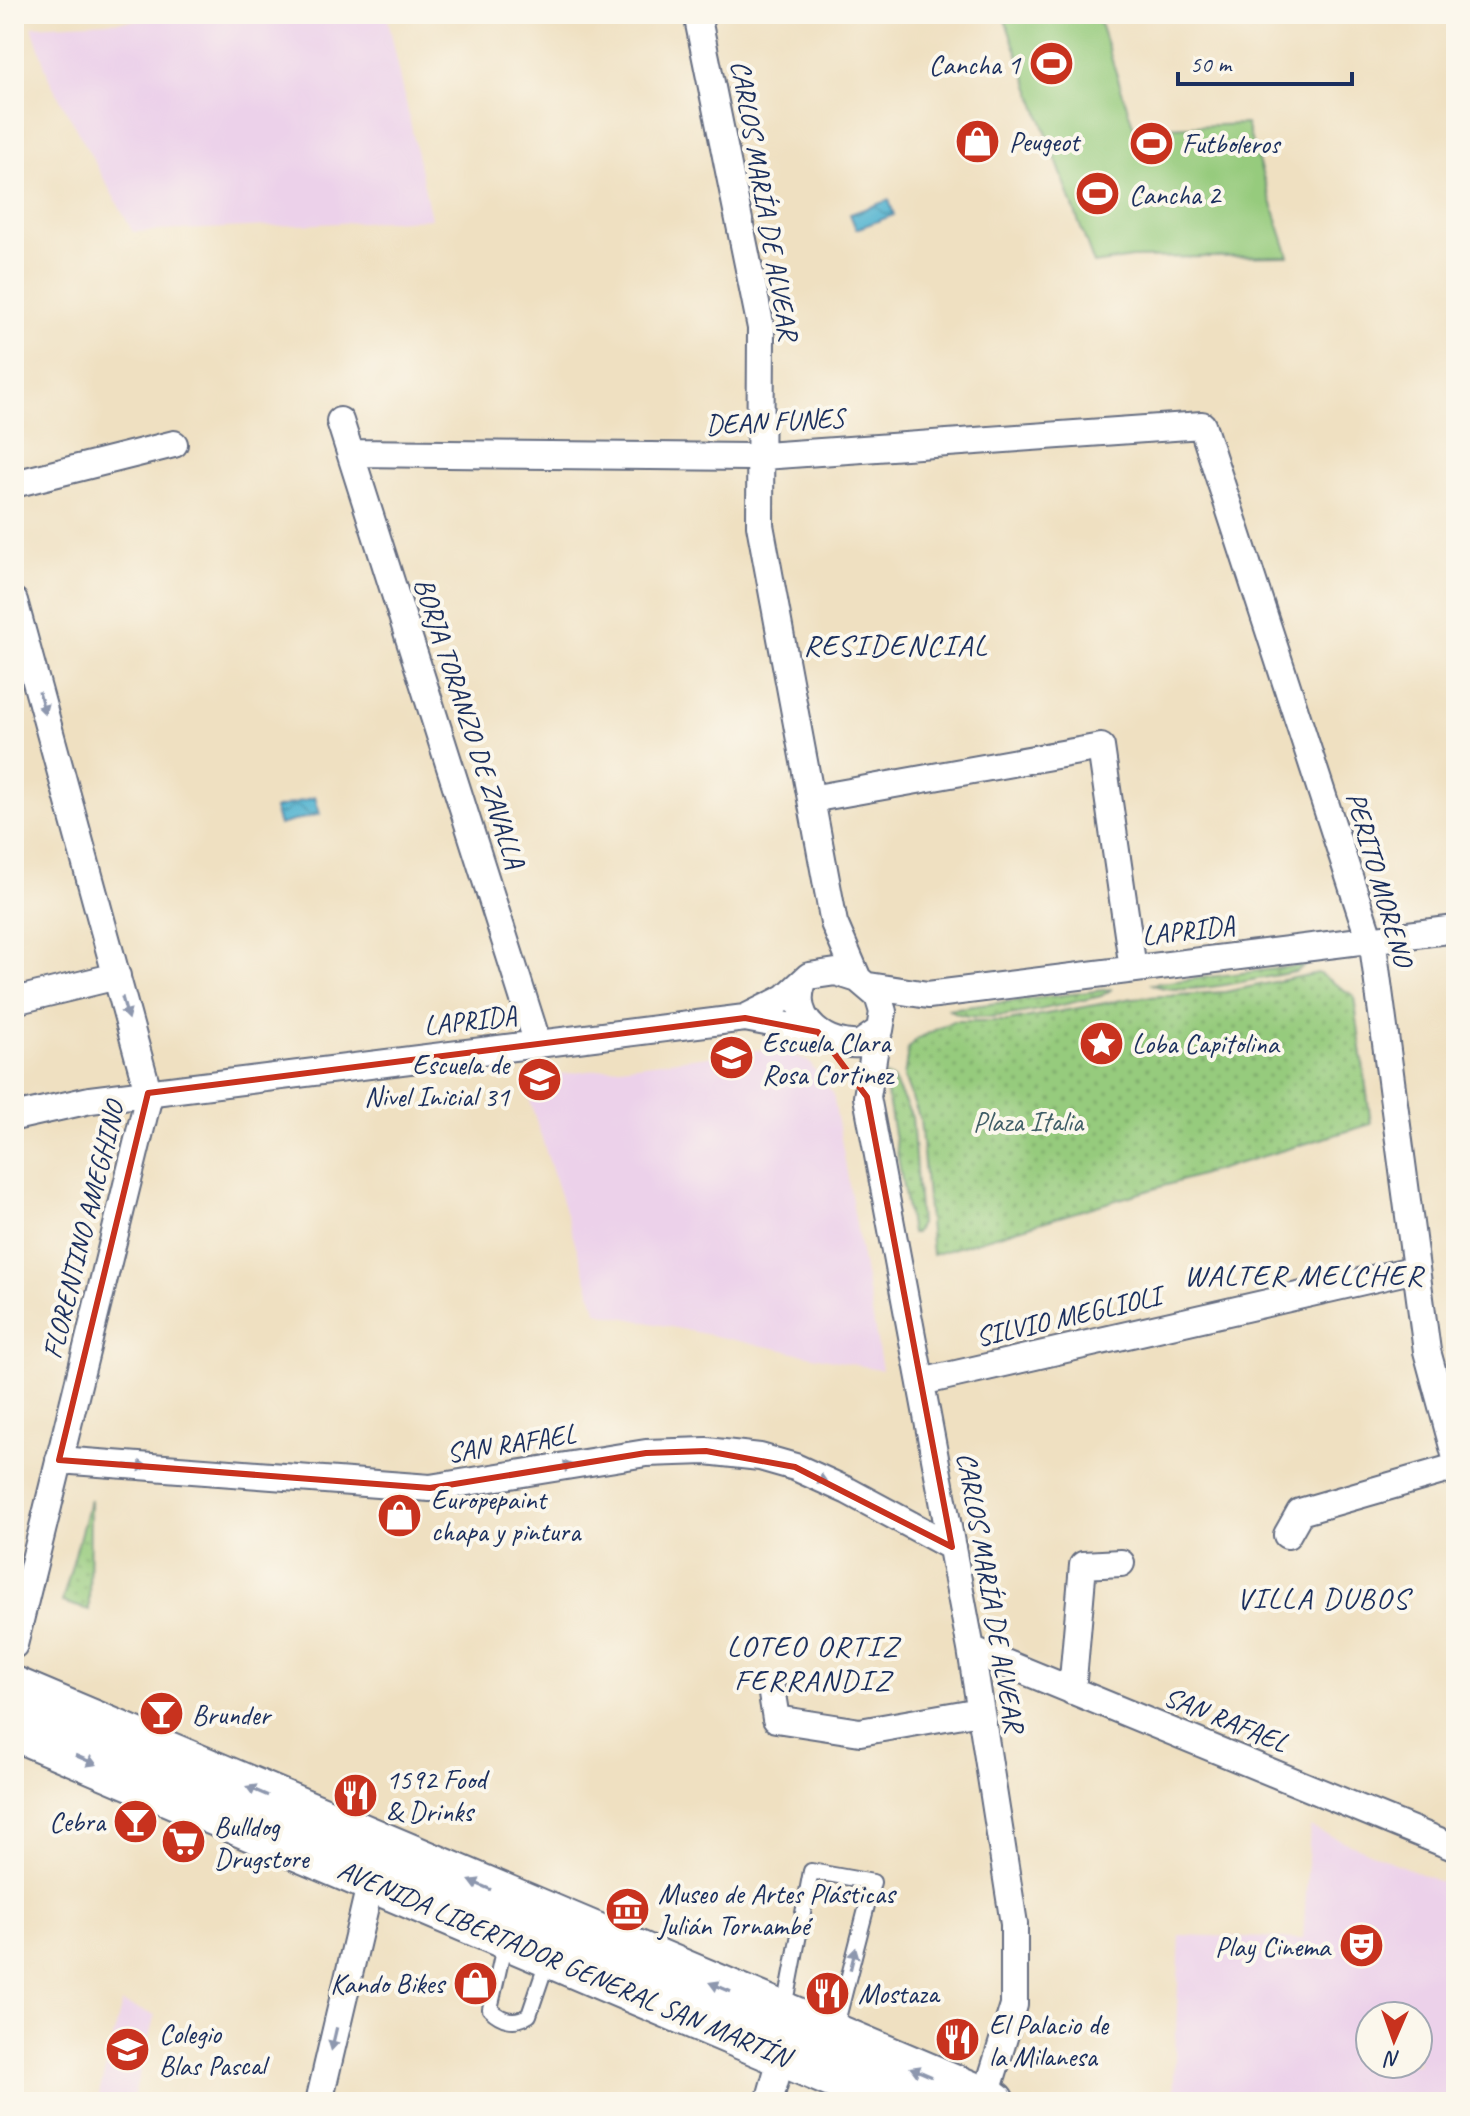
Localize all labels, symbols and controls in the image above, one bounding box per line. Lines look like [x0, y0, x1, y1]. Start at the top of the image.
scale bar [1178, 36, 1352, 86]
sports icon: Cancha 1 [1027, 40, 1075, 88]
place label: Cancha 1 [929, 47, 1021, 82]
text: 50 m [1190, 49, 1233, 79]
street label: CARLOS MARÍA DE ALVEAR [723, 58, 807, 345]
shop icon: Peugeot [954, 117, 1002, 165]
sports icon: Futboleros [1127, 119, 1175, 167]
place label: Peugeot [1009, 124, 1082, 159]
place label: Futboleros [1182, 126, 1282, 161]
sports icon: Cancha 2 [1074, 170, 1122, 218]
place label: Cancha 2 [1129, 177, 1223, 212]
street label: DEAN FUNES [705, 400, 848, 442]
street label: BORJA TORANZO DE ZAVALLA [406, 573, 534, 874]
district label: RESIDENCIAL [803, 626, 989, 664]
one-way arrow [36, 692, 49, 716]
street label: PERITO MORENO [1338, 788, 1422, 973]
street label: LAPRIDA [1140, 907, 1237, 953]
one-way arrow [120, 996, 132, 1021]
street label: LAPRIDA [422, 997, 519, 1043]
place icon: Loba Capitolina [1077, 1019, 1125, 1067]
place label: Escuela Clara Rosa Cortinez [762, 1025, 895, 1092]
place label: Loba Capitolina [1132, 1026, 1281, 1061]
school or university icon: Escuela Clara Rosa Cortinez [707, 1034, 755, 1082]
place label: Escuela de Nivel Inicial 31 [364, 1047, 511, 1114]
school or university icon: Escuela de Nivel Inicial 31 [516, 1056, 564, 1104]
street label: FLORENTINO AMEGHINO [34, 1095, 133, 1362]
park label: Plaza Italia [973, 1104, 1085, 1139]
district label: WALTER MELCHER [1184, 1256, 1426, 1294]
street label: SILVIO MEGLIOLI [972, 1276, 1169, 1354]
street label: SAN RAFAEL [444, 1416, 578, 1470]
street label: CARLOS MARÍA DE ALVEAR [949, 1450, 1033, 1737]
one-way arrow [125, 1460, 150, 1473]
one-way arrow [550, 1460, 575, 1473]
one-way arrow [805, 1471, 829, 1485]
place label: Europepaint chapa y pintura [431, 1482, 582, 1549]
shop icon: Europepaint chapa y pintura [376, 1491, 424, 1539]
district label: VILLA DUBOS [1236, 1579, 1413, 1617]
district label: LOTEO ORTIZ FERRANDIZ [727, 1627, 902, 1699]
street label: SAN RAFAEL [1159, 1678, 1293, 1760]
bar icon: Brunder [137, 1690, 185, 1738]
place label: Brunder [192, 1697, 273, 1732]
one-way arrow [74, 1753, 98, 1766]
place label: 1592 Food & Drinks [386, 1762, 490, 1829]
restaurant icon: 1592 Food & Drinks [331, 1771, 379, 1819]
one-way arrow [245, 1784, 269, 1797]
bar icon: Cebra [112, 1797, 160, 1845]
place label: Cebra [49, 1804, 107, 1839]
place label: Bulldog Drugstore [214, 1809, 311, 1876]
supermarket icon: Bulldog Drugstore [159, 1818, 207, 1866]
street label: AVENIDA LIBERTADOR GENERAL SAN MARTÍN [333, 1852, 799, 2076]
place label: Museo de Artes Plásticas Julián Tornambé [656, 1876, 897, 1943]
one-way arrow [468, 1879, 492, 1892]
museum icon: Museo de Artes Plásticas Julián Tornambé [603, 1885, 651, 1933]
theatre icon: Play Cinema [1337, 1922, 1385, 1970]
place label: Play Cinema [1215, 1929, 1332, 1964]
one-way arrow [847, 1946, 860, 1971]
shop icon: Kando Bikes [451, 1959, 499, 2007]
place label: Kando Bikes [330, 1966, 446, 2001]
restaurant icon: Mostaza [803, 1969, 851, 2017]
place label: Mostaza [858, 1976, 941, 2011]
one-way arrow [708, 1980, 732, 1993]
north arrow [1354, 2000, 1434, 2080]
place label: El Palacio de la Milanesa [989, 2007, 1110, 2074]
place label: Colegio Blas Pascal [159, 2016, 271, 2083]
restaurant icon: El Palacio de la Milanesa [934, 2016, 982, 2064]
school or university icon: Colegio Blas Pascal [104, 2025, 152, 2073]
one-way arrow [327, 2026, 339, 2051]
text: N [1383, 2045, 1401, 2073]
one-way arrow [909, 2065, 933, 2078]

